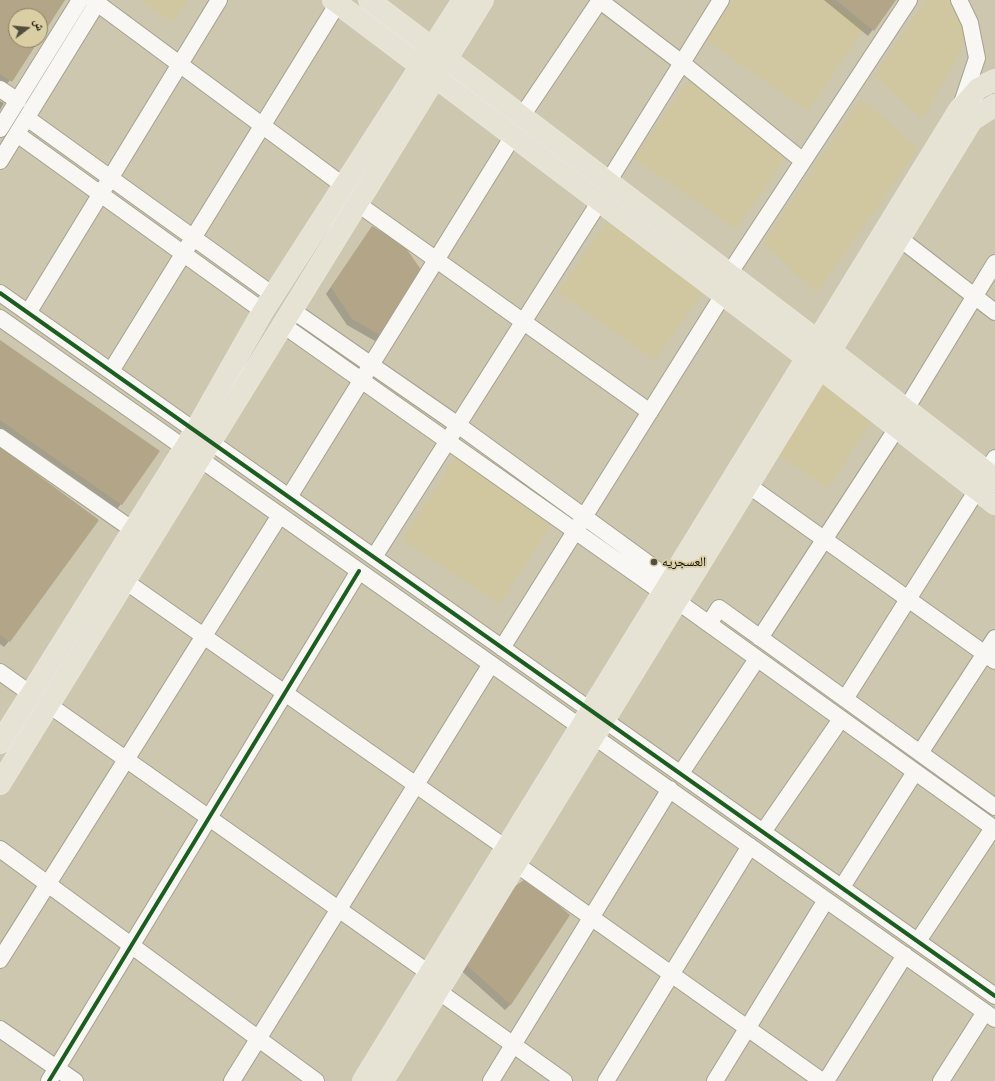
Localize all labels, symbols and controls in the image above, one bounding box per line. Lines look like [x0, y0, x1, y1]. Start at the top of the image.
north arrow [8, 8, 48, 48]
text: ش [31, 17, 47, 32]
place label: العسجريه [662, 554, 706, 570]
marker: العسجريه [649, 557, 659, 567]

